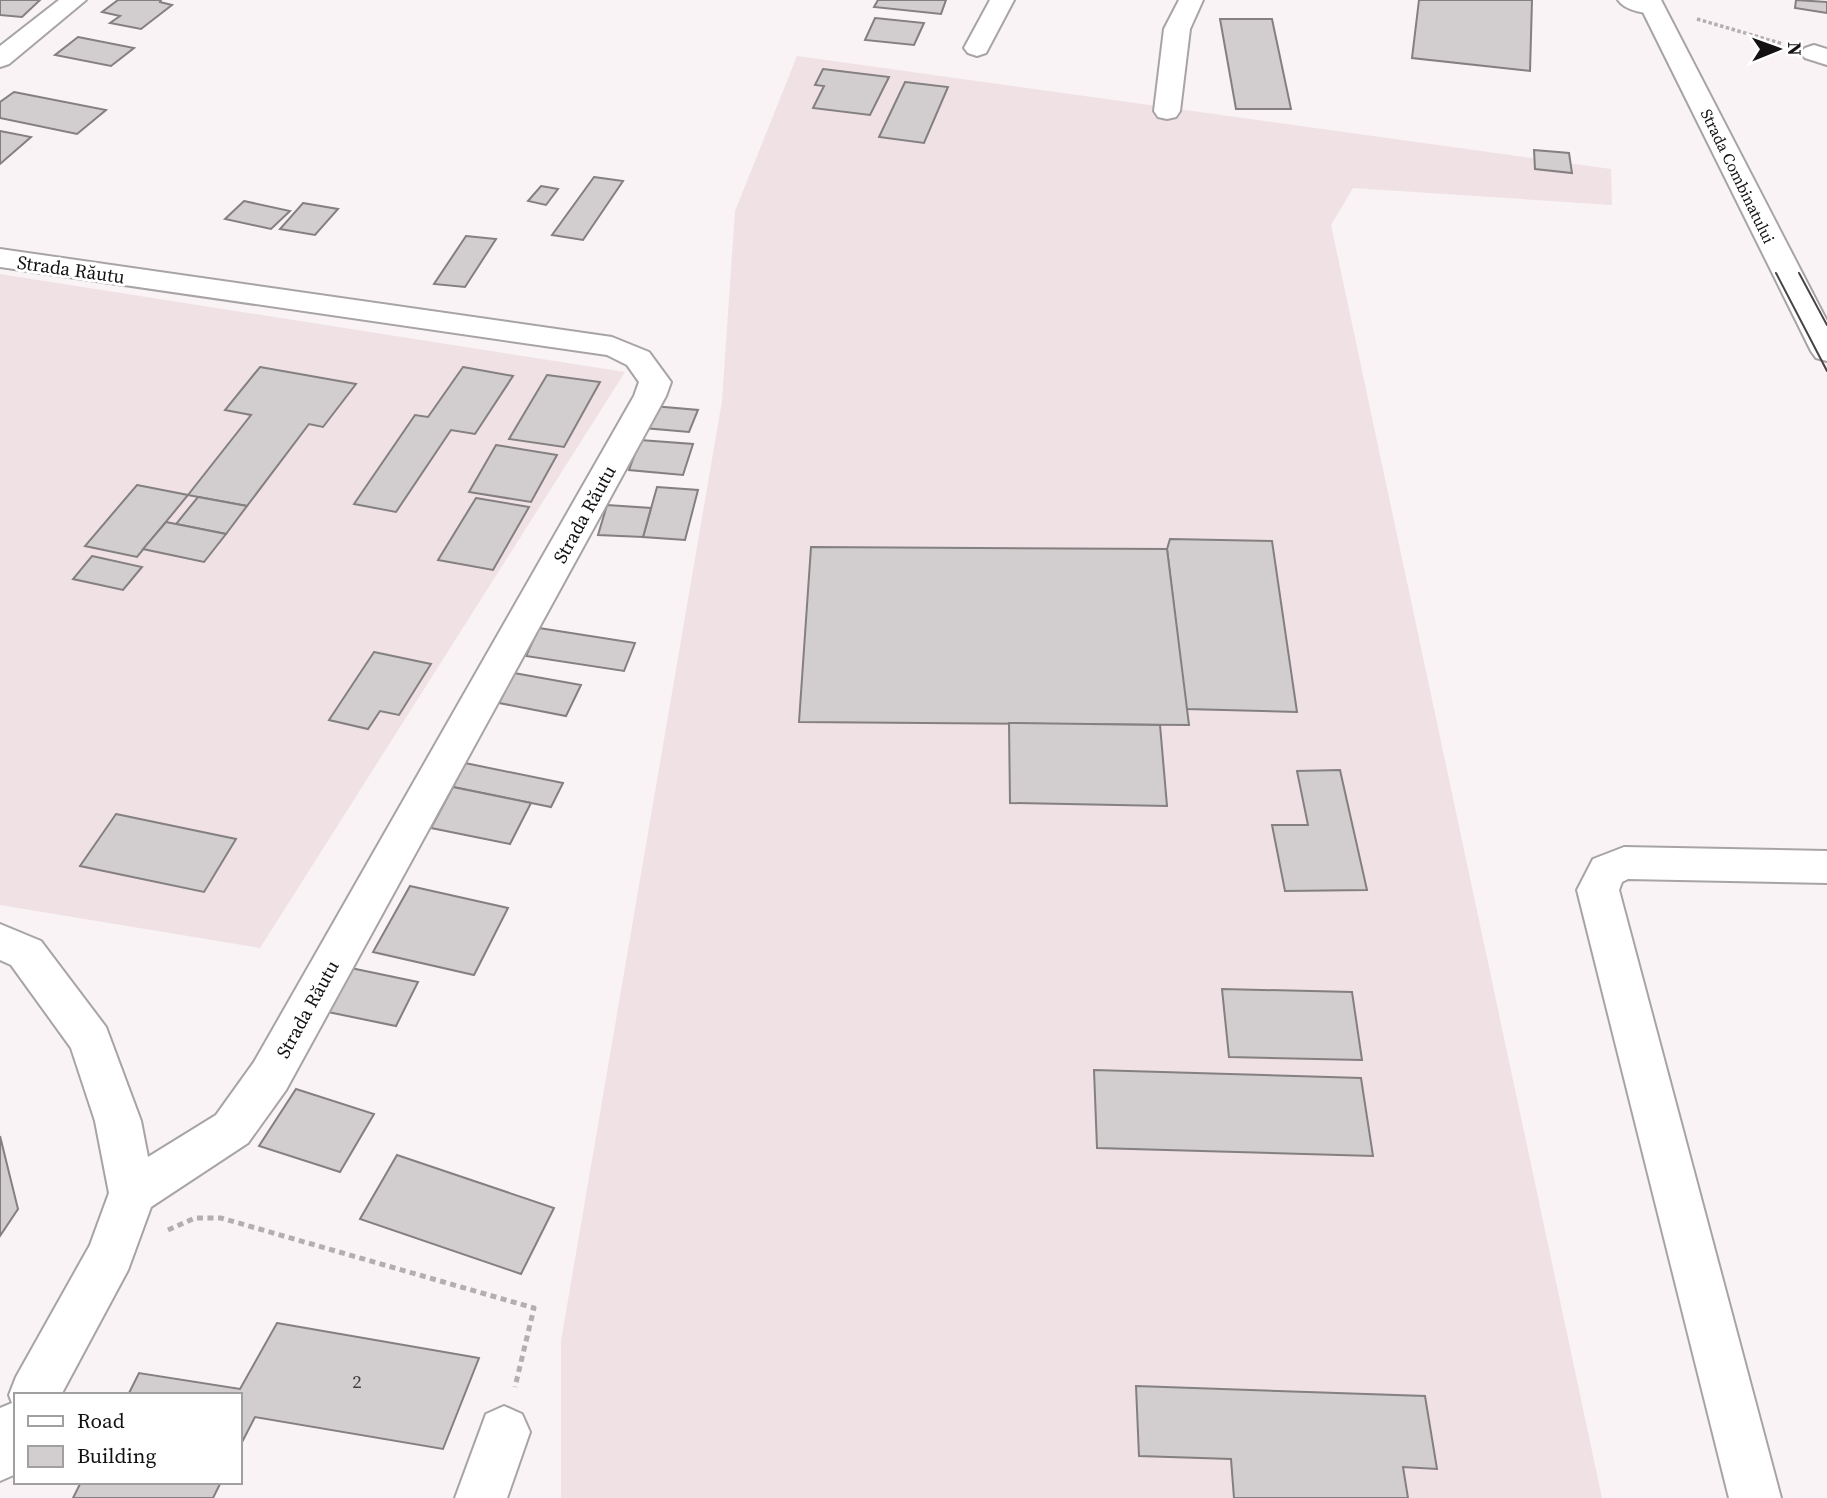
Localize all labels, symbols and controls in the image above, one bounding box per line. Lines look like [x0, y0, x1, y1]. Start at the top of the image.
north arrow [1743, 14, 1813, 84]
text: N [1782, 42, 1808, 56]
street label: Strada Combinatului [1696, 105, 1780, 247]
street label: Strada Răutu [16, 249, 126, 289]
street label: Strada Răutu [546, 460, 622, 568]
street label: Strada Răutu [269, 955, 345, 1063]
house number: 2 [352, 1368, 362, 1394]
legend [14, 1393, 242, 1484]
text: Road [77, 1406, 125, 1435]
text: Building [77, 1441, 156, 1470]

